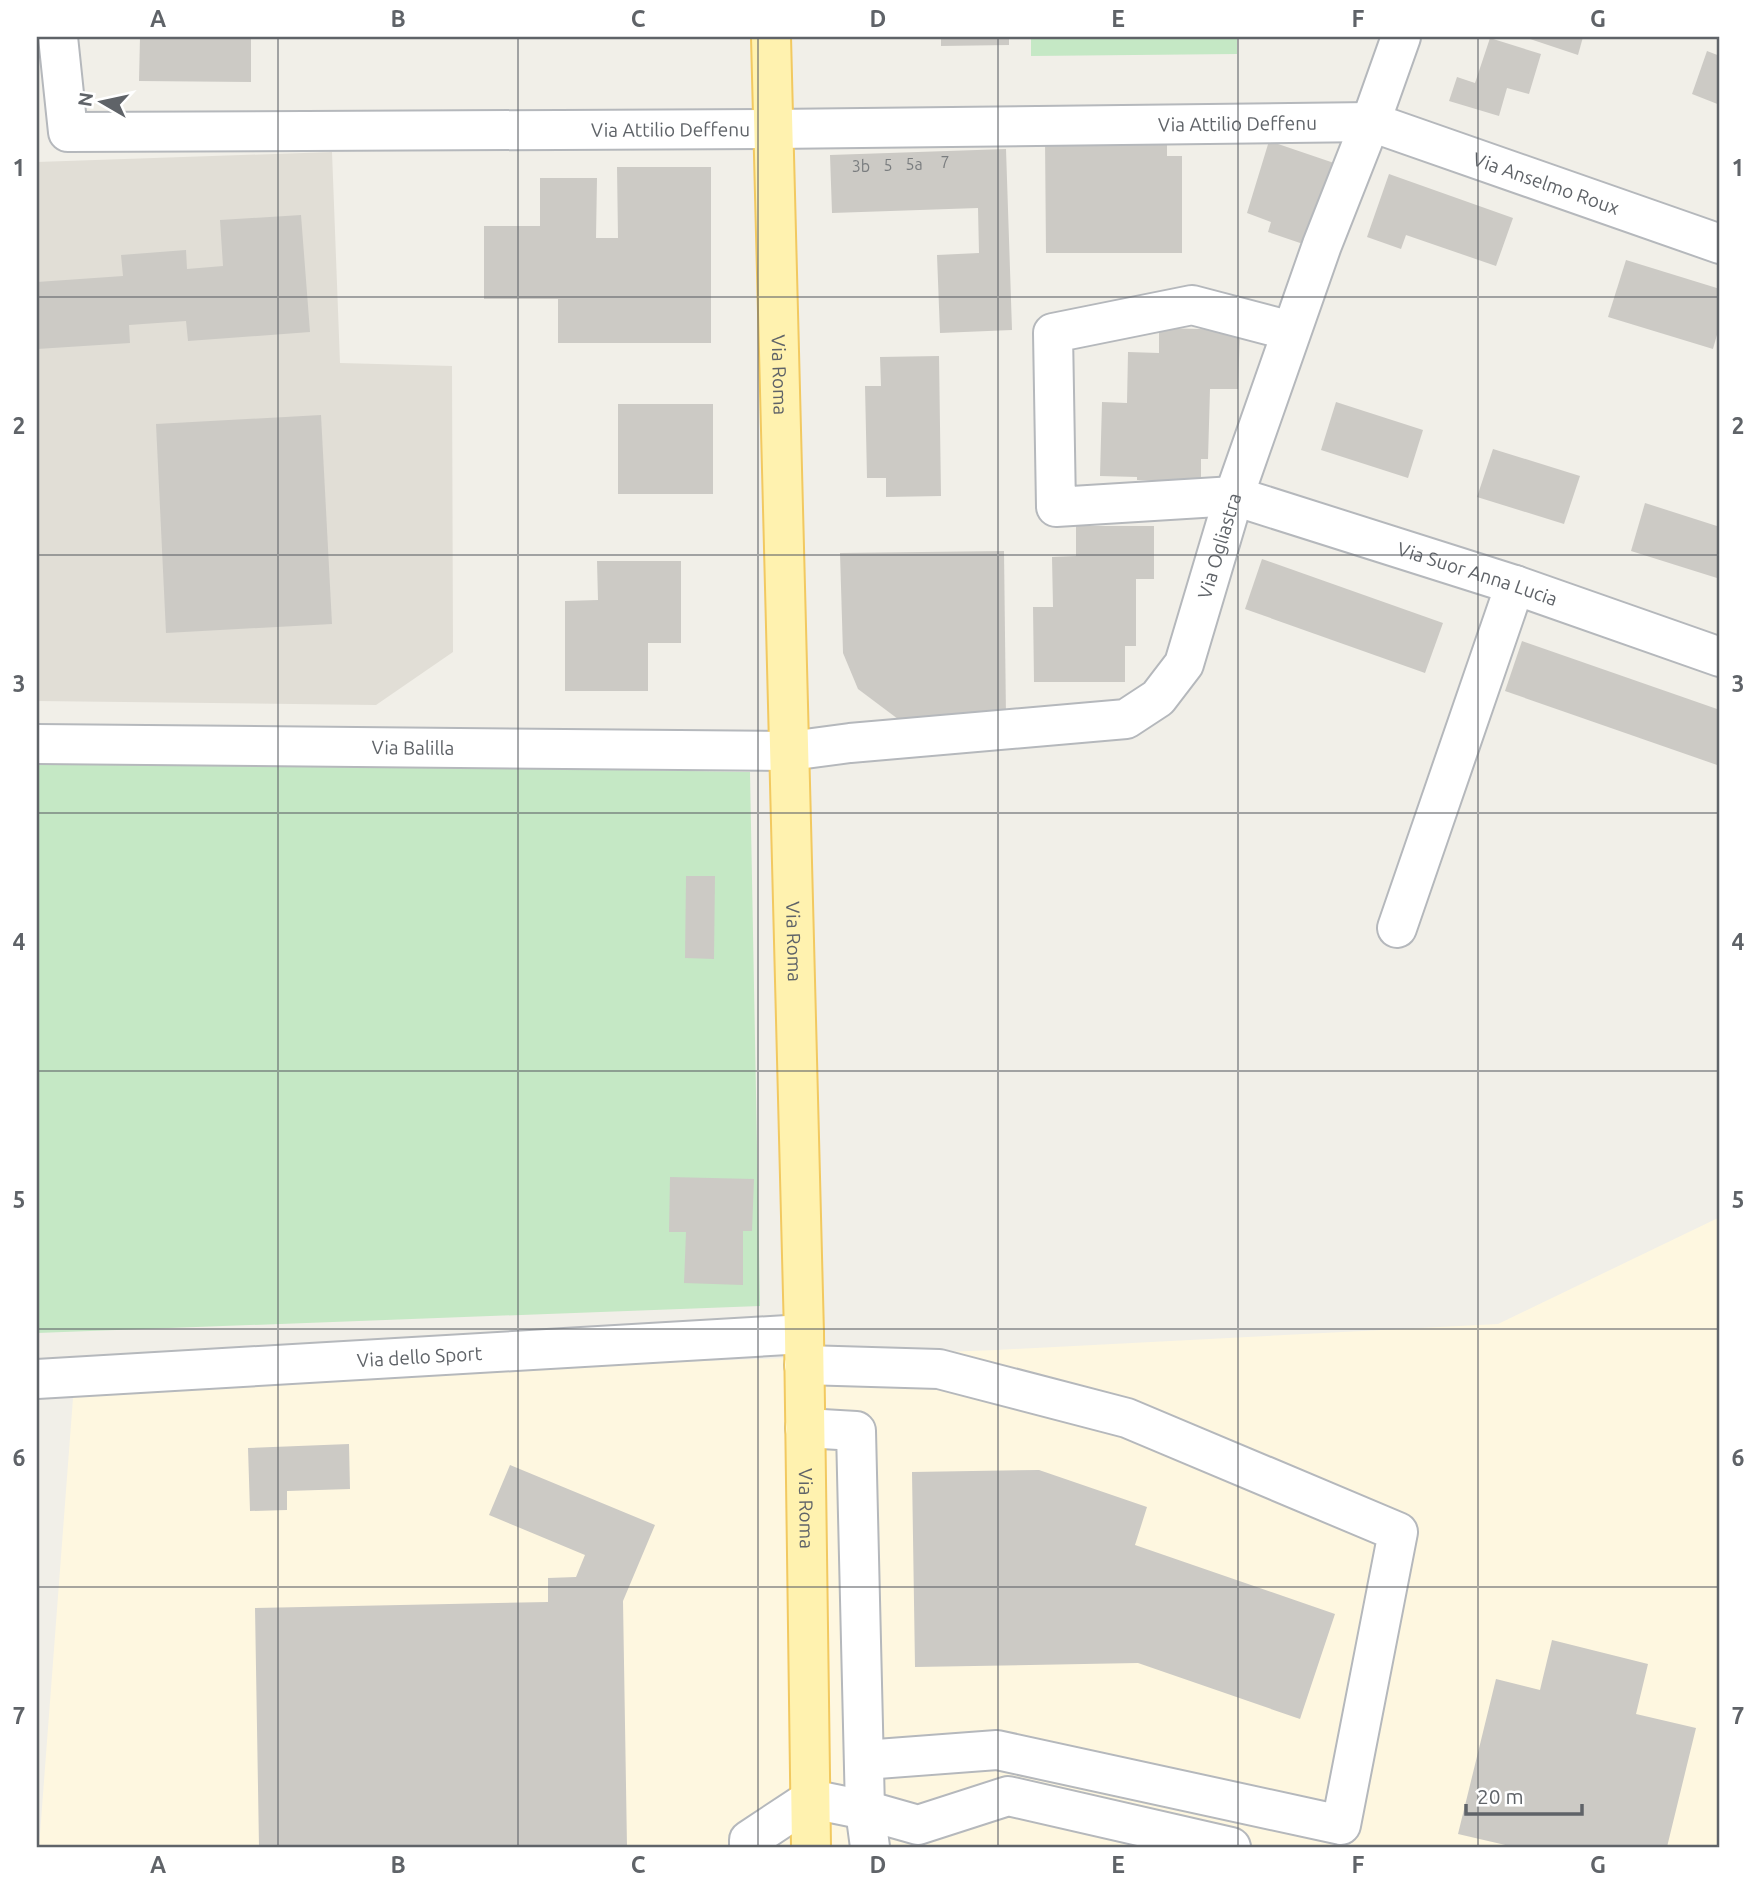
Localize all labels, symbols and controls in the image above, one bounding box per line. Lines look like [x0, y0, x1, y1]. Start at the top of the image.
text: A [150, 6, 166, 31]
text: B [390, 6, 406, 31]
text: C [631, 6, 646, 31]
text: D [870, 6, 886, 31]
text: E [1111, 6, 1125, 31]
text: F [1352, 6, 1365, 31]
text: G [1590, 6, 1606, 31]
north arrow [66, 66, 136, 136]
text: N [73, 91, 97, 108]
street label: Via Attilio Deffenu [1158, 112, 1317, 135]
street label: Via Attilio Deffenu [591, 118, 750, 141]
street label: Via Anselmo Roux [1470, 147, 1623, 219]
house number: 7 [940, 153, 950, 171]
text: 1 [13, 155, 25, 180]
house number: 5a [905, 155, 923, 173]
text: 1 [1732, 155, 1744, 180]
house number: 5 [883, 156, 893, 174]
house number: 3b [852, 157, 870, 175]
street label: Via Roma [768, 334, 792, 415]
text: 2 [13, 413, 25, 438]
text: 2 [1732, 413, 1744, 438]
street label: Via Ogliastra [1193, 490, 1245, 601]
street label: Via Suor Anna Lucia [1395, 537, 1560, 610]
text: 3 [13, 671, 25, 696]
text: 3 [1732, 671, 1744, 696]
street label: Via Balilla [372, 736, 454, 759]
street label: Via Roma [782, 901, 806, 982]
text: 4 [13, 929, 26, 954]
text: 4 [1732, 929, 1745, 954]
text: 5 [13, 1187, 25, 1212]
text: 5 [1732, 1187, 1744, 1212]
street label: Via dello Sport [356, 1342, 483, 1371]
text: 6 [13, 1445, 26, 1470]
text: 6 [1732, 1445, 1745, 1470]
street label: Via Roma [795, 1468, 818, 1549]
text: 7 [13, 1703, 25, 1728]
text: 7 [1732, 1703, 1744, 1728]
scale bar [1466, 1772, 1582, 1816]
text: 20 m [1477, 1784, 1524, 1808]
text: A [150, 1852, 166, 1877]
text: B [390, 1852, 406, 1877]
text: C [631, 1852, 646, 1877]
text: D [870, 1852, 886, 1877]
text: E [1111, 1852, 1125, 1877]
text: F [1352, 1852, 1365, 1877]
text: G [1590, 1852, 1606, 1877]

